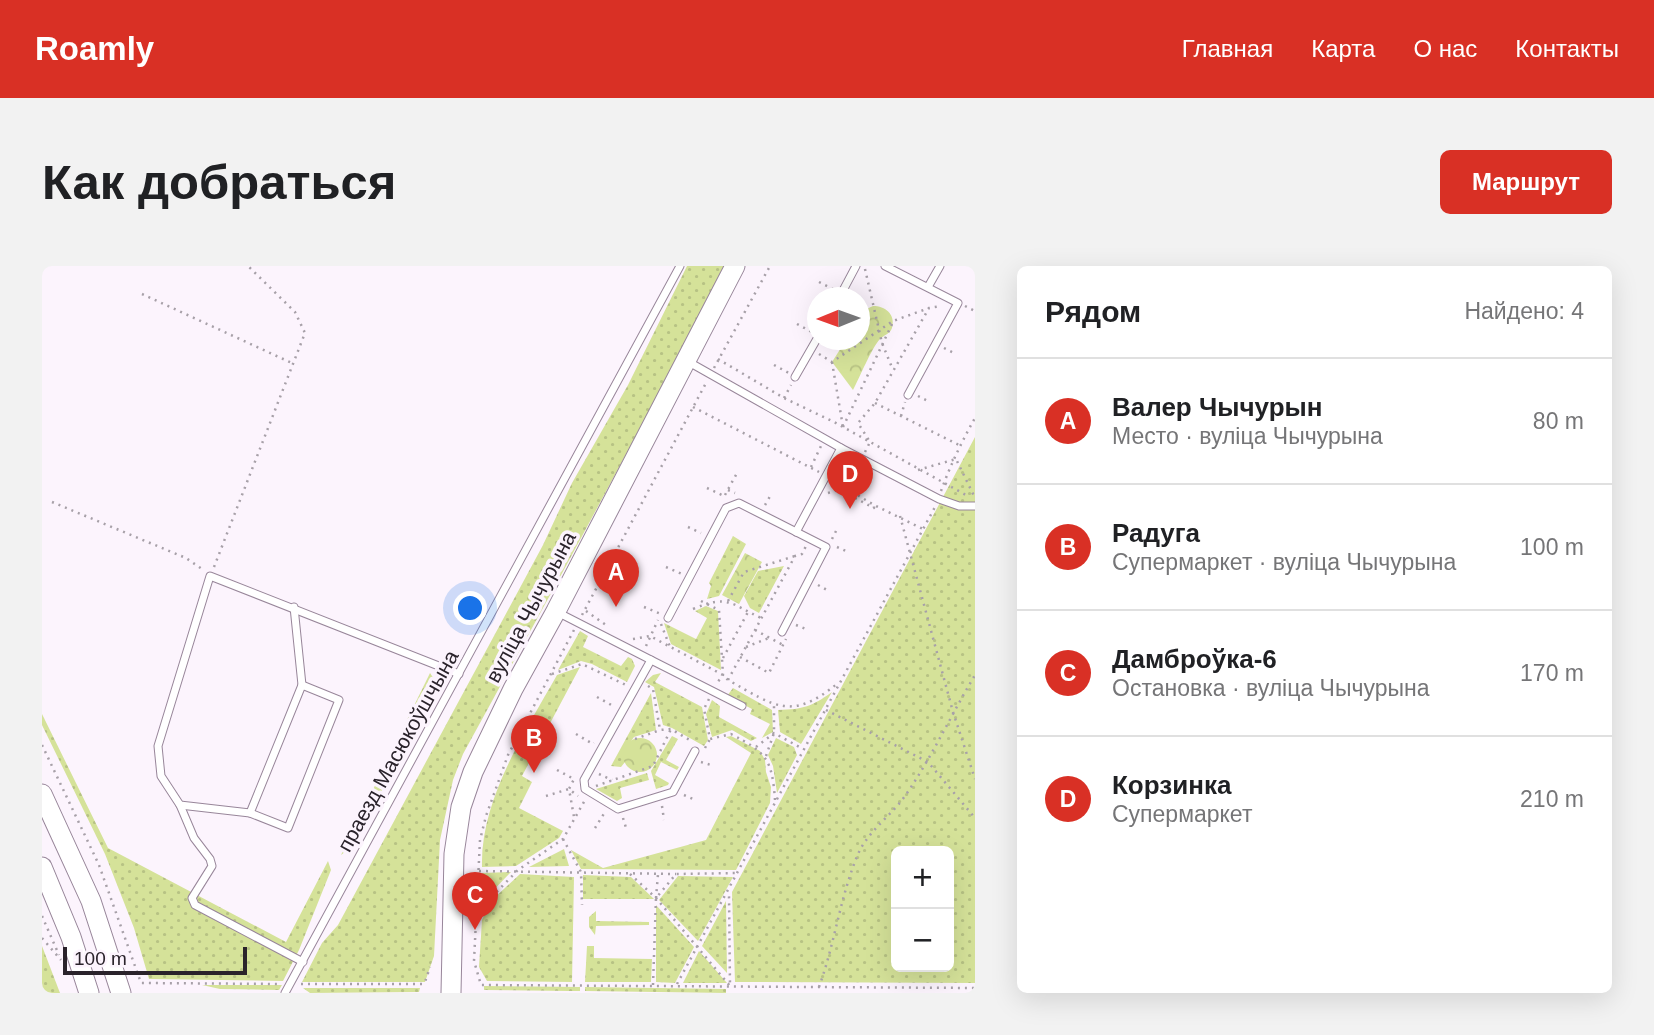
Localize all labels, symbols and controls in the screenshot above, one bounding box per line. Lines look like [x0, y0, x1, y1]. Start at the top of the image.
text: Roamly [35, 30, 154, 67]
text: Главная [1182, 35, 1273, 62]
text: Карта [1311, 35, 1375, 62]
text: О нас [1413, 35, 1477, 62]
text: Контакты [1515, 35, 1619, 62]
button: Маршрут [1440, 150, 1612, 214]
text: Как добраться [42, 155, 396, 209]
north arrow [807, 287, 870, 350]
text: Рядом [1045, 295, 1141, 328]
text: Найдено: 4 [1464, 298, 1584, 324]
text: Валер Чычурын [1112, 392, 1322, 422]
text: A [1060, 408, 1076, 434]
text: 80 m [1533, 408, 1584, 434]
text: Место · вуліца Чычурына [1112, 423, 1383, 449]
pin: D [827, 451, 873, 509]
text: Радуга [1112, 518, 1200, 548]
street label: вуліца Чычурына [481, 527, 580, 686]
text: B [1060, 534, 1076, 560]
text: 100 m [1520, 534, 1584, 560]
pin: A [593, 549, 639, 607]
text: Супермаркет · вуліца Чычурына [1112, 549, 1456, 575]
your location [453, 591, 487, 625]
text: Дамброўка-6 [1112, 644, 1277, 674]
street label: праезд Масюкоўшчына [333, 646, 463, 855]
text: C [1060, 660, 1076, 686]
text: 170 m [1520, 660, 1584, 686]
text: Остановка · вуліца Чычурына [1112, 675, 1429, 701]
pin: B [511, 715, 557, 773]
text: Корзинка [1112, 770, 1231, 800]
text: D [1060, 786, 1076, 812]
text: 210 m [1520, 786, 1584, 812]
text: Супермаркет [1112, 801, 1252, 827]
map controls [891, 846, 954, 972]
button: + [891, 846, 954, 909]
pin: C [452, 872, 498, 930]
button: − [891, 909, 954, 972]
scale bar [63, 944, 247, 976]
text: 100 m [74, 948, 127, 969]

